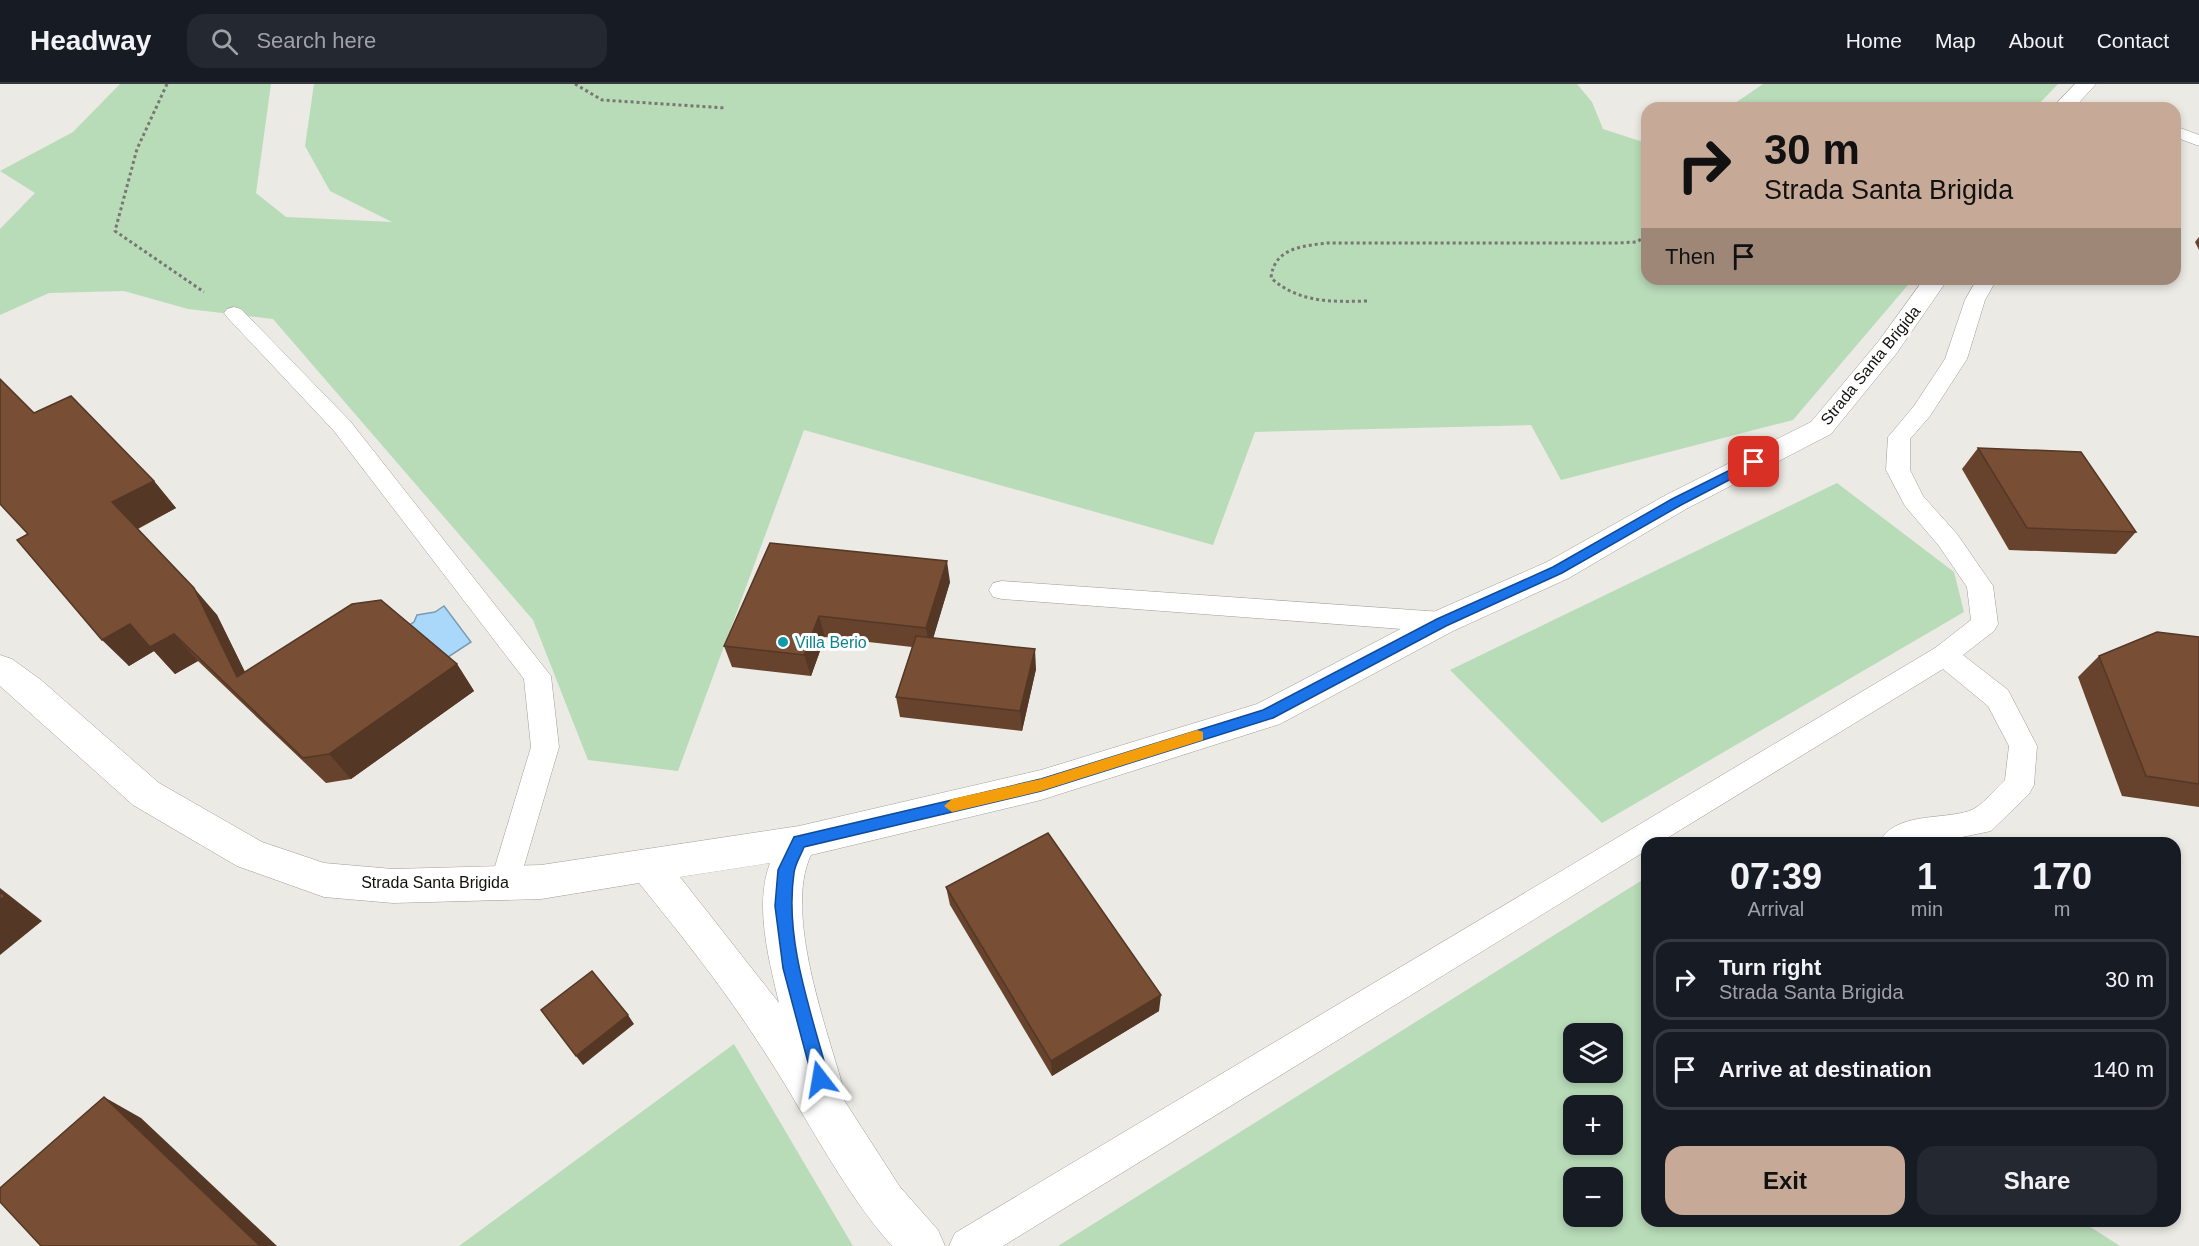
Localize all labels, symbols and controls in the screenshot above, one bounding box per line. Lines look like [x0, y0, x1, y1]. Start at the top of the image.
search box [187, 14, 607, 68]
text: Headway [30, 25, 151, 56]
icon: search [208, 25, 241, 58]
text: Search here [256, 28, 376, 53]
text: Home [1846, 29, 1902, 52]
text: Map [1935, 29, 1976, 52]
text: About [2009, 29, 2064, 52]
text: Contact [2097, 29, 2169, 52]
icon: right [1665, 126, 1743, 204]
text: 30 m [1764, 126, 1860, 173]
text: Strada Santa Brigida [1764, 175, 2013, 205]
icon: arrive [1727, 240, 1760, 273]
text: Then [1665, 244, 1715, 269]
street label: Strada Santa Brigida [1817, 303, 1924, 428]
pin [1728, 436, 1779, 487]
icon: arrive [1737, 445, 1770, 478]
place label: Villa Berio [795, 634, 867, 651]
marker: Villa Berio [776, 635, 790, 649]
text: 07:39 [1730, 856, 1822, 897]
text: 1 [1917, 856, 1937, 897]
text: 170 [2032, 856, 2092, 897]
street label: Strada Santa Brigida [361, 874, 509, 891]
text: Arrival [1748, 898, 1804, 920]
text: min [1911, 898, 1943, 920]
text: m [2054, 898, 2070, 920]
text: Turn right [1719, 955, 1821, 980]
icon: right [1668, 963, 1701, 996]
text: 30 m [2105, 967, 2154, 992]
text: Strada Santa Brigida [1719, 981, 1904, 1003]
map controls [1563, 1023, 1623, 1227]
button: layers [1563, 1023, 1623, 1083]
position arrow [788, 1047, 852, 1111]
icon: arrive [1668, 1053, 1701, 1086]
text: Arrive at destination [1719, 1057, 1932, 1082]
text: 140 m [2093, 1057, 2154, 1082]
button: + [1563, 1095, 1623, 1155]
button: Exit [1665, 1146, 1905, 1215]
button: Share [1917, 1146, 2157, 1215]
button: − [1563, 1167, 1623, 1227]

